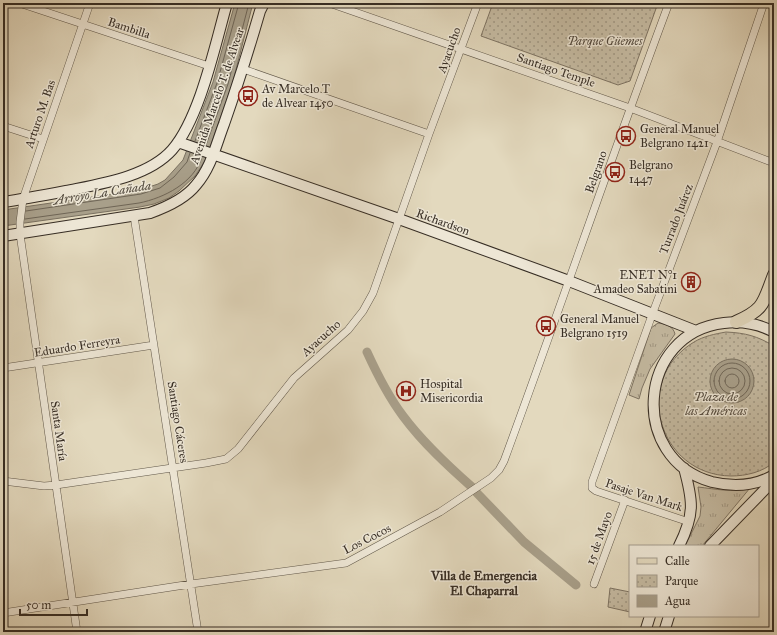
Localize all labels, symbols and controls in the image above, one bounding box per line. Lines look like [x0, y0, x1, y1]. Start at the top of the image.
street label: Bambilla [106, 15, 153, 42]
street label: Avenida Marcelo T. de Alvear [187, 25, 247, 167]
street label: Ayacucho [434, 25, 464, 76]
park label: Parque Güemes [568, 34, 643, 48]
street label: Santiago Temple [515, 50, 597, 91]
street label: Arturo M. Bas [21, 78, 58, 151]
place label: Av Marcelo T de Alvear 1450 [261, 82, 334, 110]
bus stop icon: Av Marcelo T de Alvear 1450 [237, 85, 259, 107]
place label: General Manuel Belgrano 1421 [640, 122, 720, 151]
bus stop icon: General Manuel Belgrano 1421 [615, 125, 637, 147]
street label: Belgrano [582, 149, 611, 195]
place label: Belgrano 1447 [629, 158, 673, 186]
bus stop icon: Belgrano 1447 [604, 161, 626, 183]
water label: Arroyo La Cañada [50, 177, 152, 209]
street label: Turrado Juárez [656, 181, 697, 257]
street label: Richardson [414, 206, 472, 238]
place label: ENET N°1 Amadeo Sabatini [593, 268, 678, 296]
building icon: ENET N°1 Amadeo Sabatini [680, 271, 702, 293]
place label: General Manuel Belgrano 1519 [560, 312, 640, 341]
bus stop icon: General Manuel Belgrano 1519 [535, 315, 557, 337]
street label: Ayacucho [298, 317, 343, 360]
street label: Eduardo Ferreyra [33, 332, 122, 360]
place label: Hospital Misericordia [420, 377, 484, 405]
street label: Santiago Cáceres [164, 380, 191, 464]
hospital icon: Hospital Misericordia [395, 380, 417, 402]
park label: Plaza de las Américas [684, 390, 747, 418]
street label: Santa María [48, 400, 70, 463]
street label: Pasaje Van Mark [603, 476, 685, 514]
street label: 15 de Mayo [583, 510, 615, 566]
street label: Los Cocos [341, 521, 393, 557]
legend [629, 545, 759, 617]
text: Calle [665, 554, 690, 568]
district label: Villa de Emergencia El Chaparral [430, 568, 538, 599]
text: Parque [665, 574, 698, 589]
scale bar [20, 591, 87, 617]
text: Agua [664, 594, 691, 609]
text: 50 m [26, 598, 51, 612]

